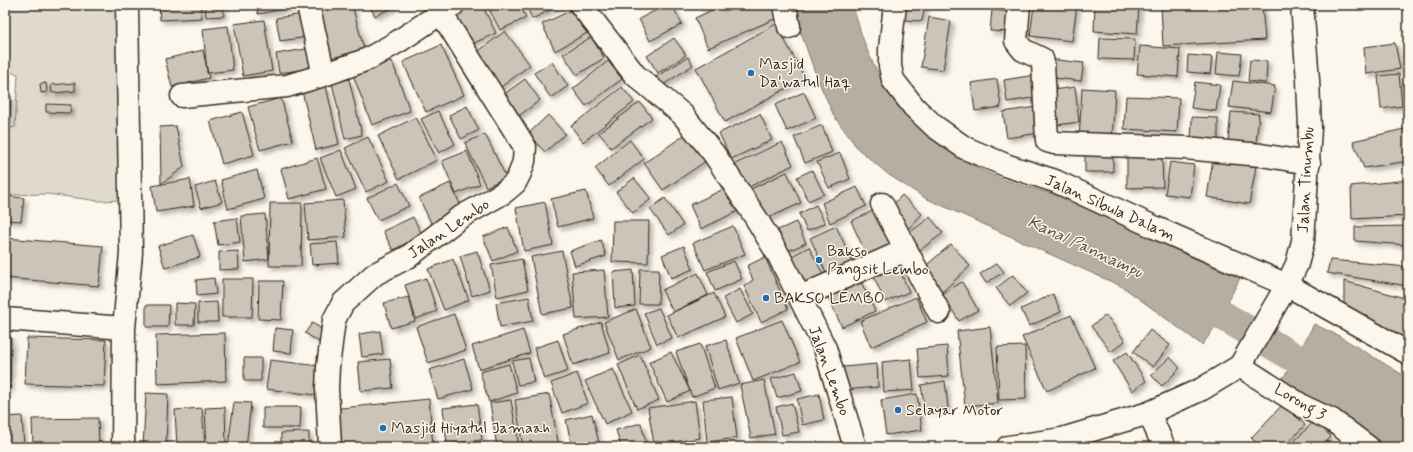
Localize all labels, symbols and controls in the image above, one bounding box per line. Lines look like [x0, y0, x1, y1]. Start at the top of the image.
place label: Masjid Da'watul Haq [759, 54, 851, 93]
marker: Masjid Da'watul Haq [746, 68, 756, 78]
street label: Jalan Tinumbu [1293, 126, 1319, 234]
street label: Jalan Sibula Dalam [1041, 170, 1179, 246]
street label: Jalan Lembo [404, 194, 494, 264]
water label: Kanal Pannampu [1024, 211, 1147, 284]
place label: Bakso Pangsit Lembo [827, 241, 929, 281]
marker: Bakso Pangsit Lembo [814, 255, 824, 265]
place label: BAKSO LEMBO [774, 288, 885, 309]
marker: BAKSO LEMBO [761, 293, 771, 303]
street label: Jalan Lembo [803, 323, 855, 419]
street label: Lorong 3 [1270, 379, 1330, 426]
place label: Selayar Motor [906, 400, 1003, 421]
marker: Selayar Motor [893, 405, 903, 415]
place label: Masjid Hiyatul Jamaah [391, 418, 550, 439]
marker: Masjid Hiyatul Jamaah [378, 423, 388, 433]

